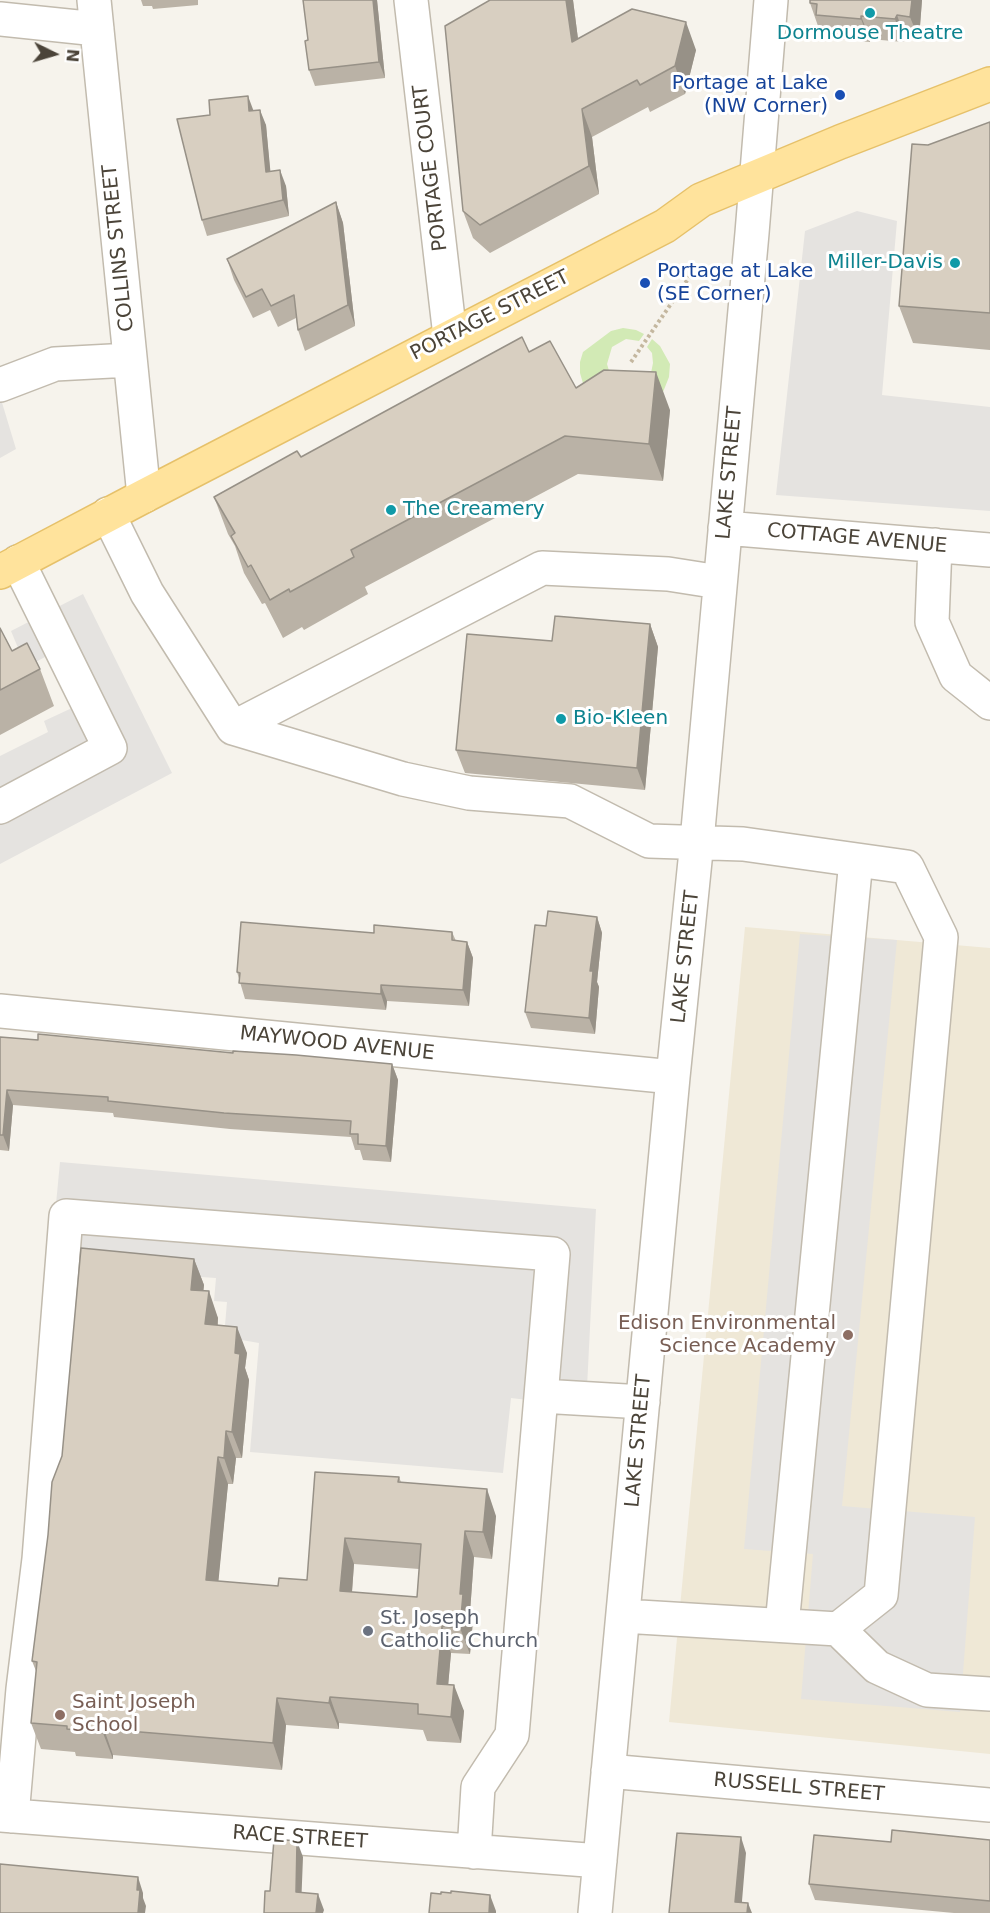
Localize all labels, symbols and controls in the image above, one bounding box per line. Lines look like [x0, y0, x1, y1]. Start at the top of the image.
marker: Dormouse Theatre [863, 6, 877, 20]
place label: Dormouse Theatre [777, 22, 963, 46]
north arrow [24, 24, 84, 84]
text: N [62, 48, 82, 63]
place label: Portage at Lake (NW Corner) [672, 72, 828, 119]
street label: PORTAGE COURT [409, 83, 453, 253]
marker: Portage at Lake (NW Corner) [833, 88, 847, 102]
street label: COLLINS STREET [98, 163, 140, 333]
place label: Miller-Davis [827, 251, 943, 275]
marker: Miller-Davis [948, 256, 962, 270]
place label: Portage at Lake (SE Corner) [657, 260, 813, 307]
street label: PORTAGE STREET [407, 266, 573, 366]
marker: Portage at Lake (SE Corner) [638, 276, 652, 290]
street label: LAKE STREET [712, 405, 748, 541]
place label: The Creamery [403, 498, 545, 522]
marker: The Creamery [384, 503, 398, 517]
street label: COTTAGE AVENUE [766, 519, 948, 559]
place label: Bio-Kleen [573, 707, 668, 731]
marker: Bio-Kleen [554, 712, 568, 726]
street label: LAKE STREET [667, 889, 705, 1025]
street label: MAYWOOD AVENUE [238, 1022, 436, 1066]
place label: Edison Environmental Science Academy [618, 1312, 836, 1359]
marker: Edison Environmental Science Academy [841, 1328, 855, 1342]
street label: LAKE STREET [621, 1373, 657, 1509]
place label: St. Joseph Catholic Church [380, 1607, 538, 1654]
marker: St. Joseph Catholic Church [361, 1624, 375, 1638]
place label: Saint Joseph School [72, 1691, 196, 1738]
marker: Saint Joseph School [53, 1708, 67, 1722]
street label: RUSSELL STREET [713, 1769, 885, 1807]
street label: RACE STREET [231, 1821, 369, 1855]

